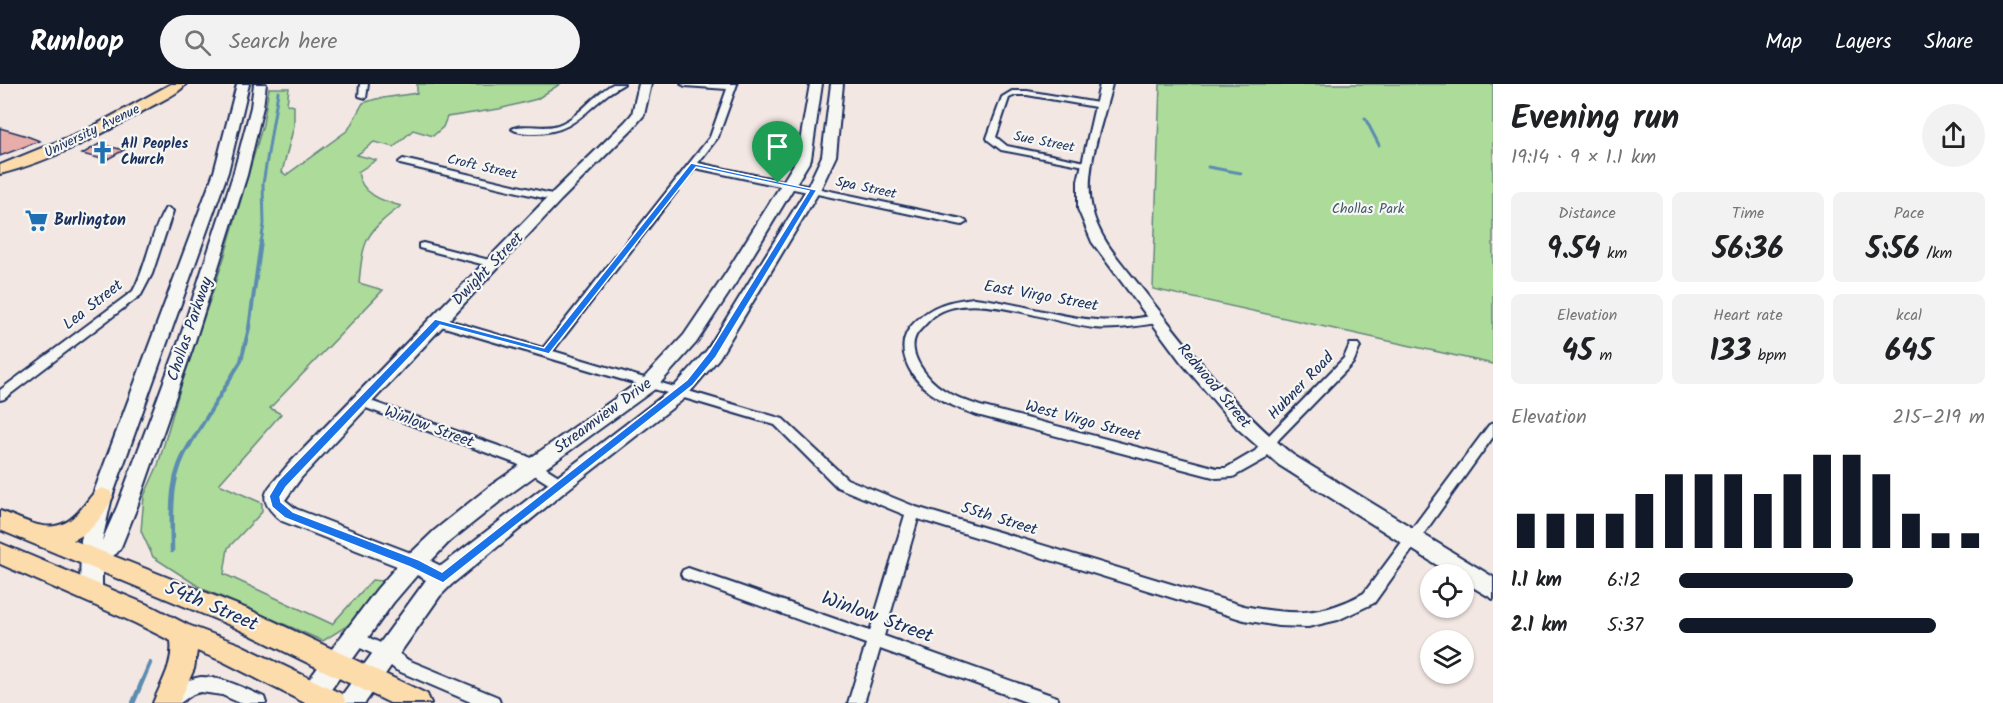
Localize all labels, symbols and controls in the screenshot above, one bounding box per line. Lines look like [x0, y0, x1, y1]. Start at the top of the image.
search box [160, 15, 580, 69]
text: Runloop [30, 20, 124, 65]
text: Search here [229, 25, 337, 60]
icon: search [181, 26, 214, 59]
text: Map [1765, 26, 1802, 59]
text: Layers [1835, 26, 1891, 59]
text: Share [1924, 26, 1973, 59]
text: Evening run [1511, 93, 1679, 146]
street label: University Avenue [40, 98, 144, 164]
button: share [1922, 104, 1985, 167]
pin [752, 121, 803, 183]
street label: Sue Street [1012, 125, 1077, 159]
icon: arrive [761, 130, 794, 163]
place label: All Peoples Church [121, 133, 189, 171]
church icon: All Peoples Church [90, 139, 116, 165]
text: 19:14 · 9 × 1.1 km [1511, 142, 1656, 174]
street label: Croft Street [445, 148, 520, 186]
street label: Spa Street [833, 171, 899, 205]
park label: Chollas Park [1332, 198, 1405, 220]
text: Distance [1558, 201, 1616, 226]
text: Time [1732, 201, 1764, 226]
text: Pace [1894, 201, 1924, 226]
supermarket icon: Burlington [23, 207, 49, 233]
place label: Burlington [54, 208, 126, 233]
street label: Dwight Street [446, 226, 530, 312]
text: 9.54 [1547, 226, 1601, 274]
text: 56:36 [1712, 226, 1784, 274]
text: 5:56 [1866, 226, 1920, 274]
text: km [1601, 241, 1627, 266]
text: /km [1920, 241, 1952, 266]
street label: Lea Street [58, 273, 129, 337]
street label: Chollas Parkway [160, 273, 220, 384]
street label: East Virgo Street [982, 274, 1101, 318]
text: Elevation [1557, 303, 1617, 328]
text: Heart rate [1713, 303, 1783, 328]
text: kcal [1896, 303, 1922, 328]
text: 45 [1562, 328, 1593, 376]
text: 133 [1709, 328, 1751, 376]
text: 645 [1885, 328, 1933, 376]
street label: Redwood Street [1171, 338, 1258, 435]
text: m [1593, 343, 1612, 368]
text: bpm [1751, 343, 1787, 368]
street label: Hubner Road [1262, 346, 1341, 426]
street label: Streamview Drive [549, 372, 657, 460]
street label: West Virgo Street [1022, 394, 1144, 449]
street label: Winlow Street [381, 399, 478, 455]
text: Elevation [1511, 402, 1587, 434]
text: 215–219 m [1893, 402, 1985, 434]
street label: 55th Street [958, 496, 1041, 543]
map controls [1420, 564, 1474, 684]
button: locate [1420, 564, 1474, 618]
text: 1.1 km [1511, 565, 1562, 597]
text: 6:12 [1607, 565, 1641, 597]
street label: 54th Street [159, 573, 263, 641]
street label: Winlow Street [816, 583, 938, 653]
text: 2.1 km [1511, 610, 1567, 642]
text: 5:37 [1607, 610, 1643, 642]
button: layers [1420, 630, 1474, 684]

